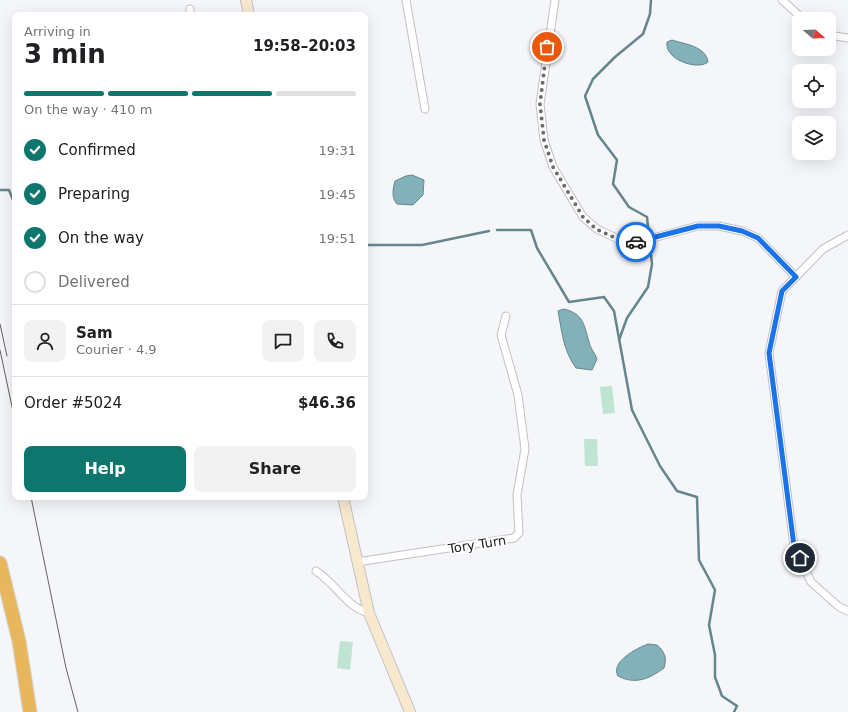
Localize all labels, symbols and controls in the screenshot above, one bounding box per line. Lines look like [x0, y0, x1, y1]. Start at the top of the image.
north arrow [792, 12, 836, 56]
map controls [792, 12, 836, 160]
text: Arriving in [24, 24, 91, 39]
pin [530, 30, 564, 64]
icon: bag [536, 36, 558, 58]
text: 19:58–20:03 [253, 37, 356, 55]
text: 3 min [24, 39, 106, 69]
button: locate [792, 64, 836, 108]
text: On the way · 410 m [24, 102, 152, 117]
button: layers [792, 116, 836, 160]
icon: check [24, 139, 46, 161]
text: Confirmed [58, 141, 136, 159]
text: 19:31 [319, 143, 356, 158]
icon: check [24, 183, 46, 205]
text: Preparing [58, 185, 130, 203]
text: 19:45 [319, 187, 356, 202]
courier [616, 222, 656, 262]
icon: check [24, 227, 46, 249]
text: On the way [58, 229, 144, 247]
text: 19:51 [319, 231, 356, 246]
icon: car [625, 231, 647, 253]
text: Delivered [58, 273, 130, 291]
button: person [24, 320, 66, 362]
button: chat [262, 320, 304, 362]
button: phone [314, 320, 356, 362]
text: Sam [76, 324, 113, 342]
text: Courier · 4.9 [76, 342, 157, 357]
text: Order #5024 [24, 394, 122, 412]
text: $46.36 [298, 394, 356, 412]
button: Help [24, 446, 186, 492]
button: Share [194, 446, 356, 492]
street label: Tory Turn [446, 533, 507, 557]
pin [783, 541, 817, 575]
icon: home [789, 547, 811, 569]

